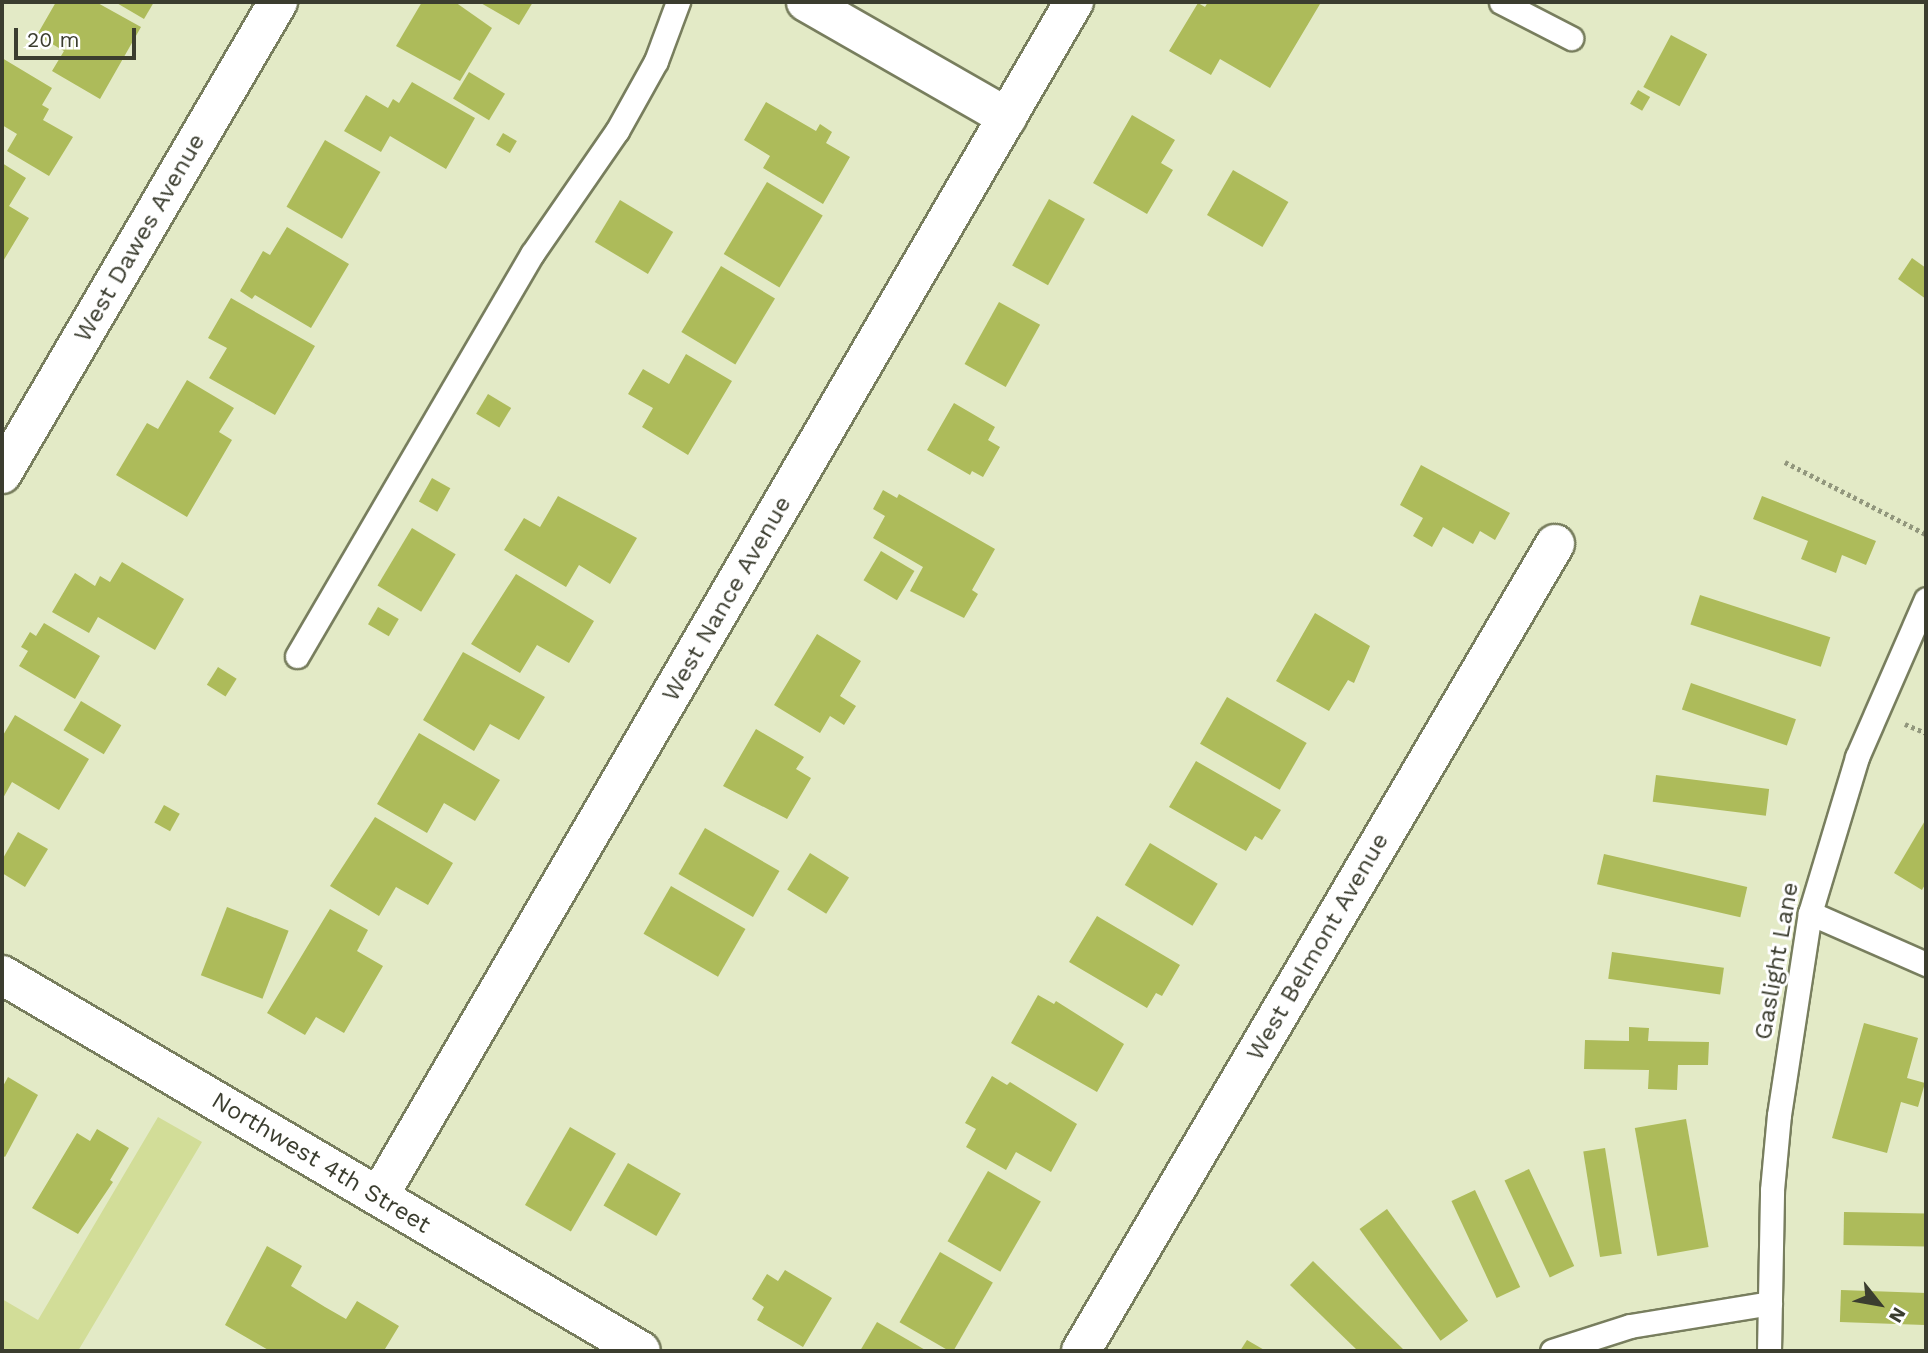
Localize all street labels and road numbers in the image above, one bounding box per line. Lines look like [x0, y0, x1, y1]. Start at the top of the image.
street label: West Dawes Avenue [68, 128, 212, 348]
street label: West Nance Avenue [656, 491, 798, 707]
street label: West Belmont Avenue [1241, 828, 1395, 1066]
street label: Gaslight Lane [1749, 880, 1805, 1042]
street label: Northwest 4th Street [206, 1086, 436, 1240]

